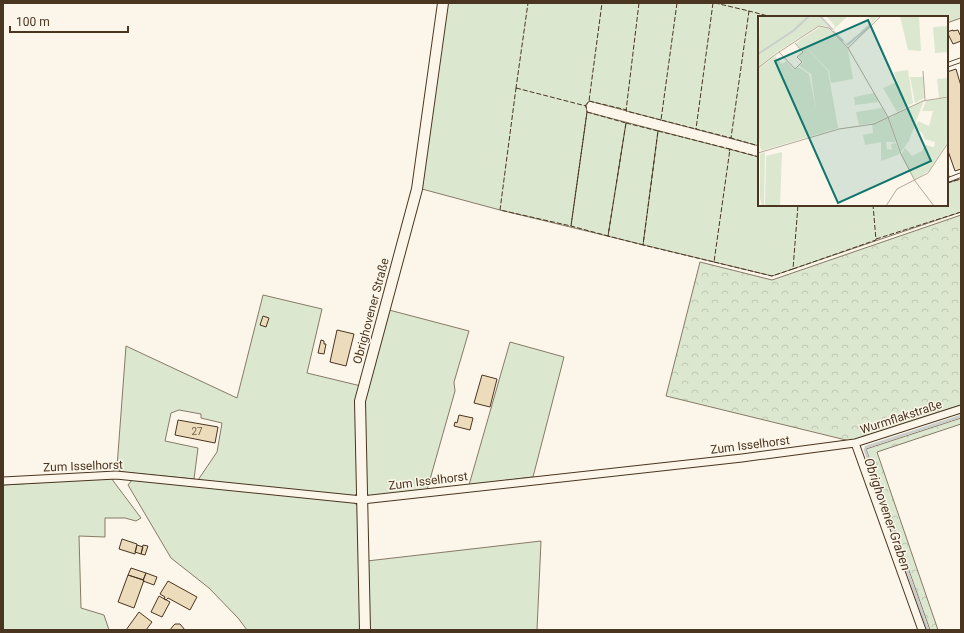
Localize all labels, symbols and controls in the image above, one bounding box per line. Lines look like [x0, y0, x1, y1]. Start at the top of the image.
scale bar [10, 8, 128, 34]
text: 100 m [16, 15, 50, 29]
inset map [758, 16, 948, 206]
street label: Obrighovener Straße [350, 256, 392, 366]
street label: Wurmflakstraße [858, 397, 944, 437]
house number: 27 [191, 426, 203, 437]
street label: Zum Isselhorst [710, 433, 791, 457]
water label: Obrighovener Graben [861, 456, 914, 573]
street label: Zum Isselhorst [43, 458, 123, 474]
street label: Zum Isselhorst [388, 469, 469, 493]

